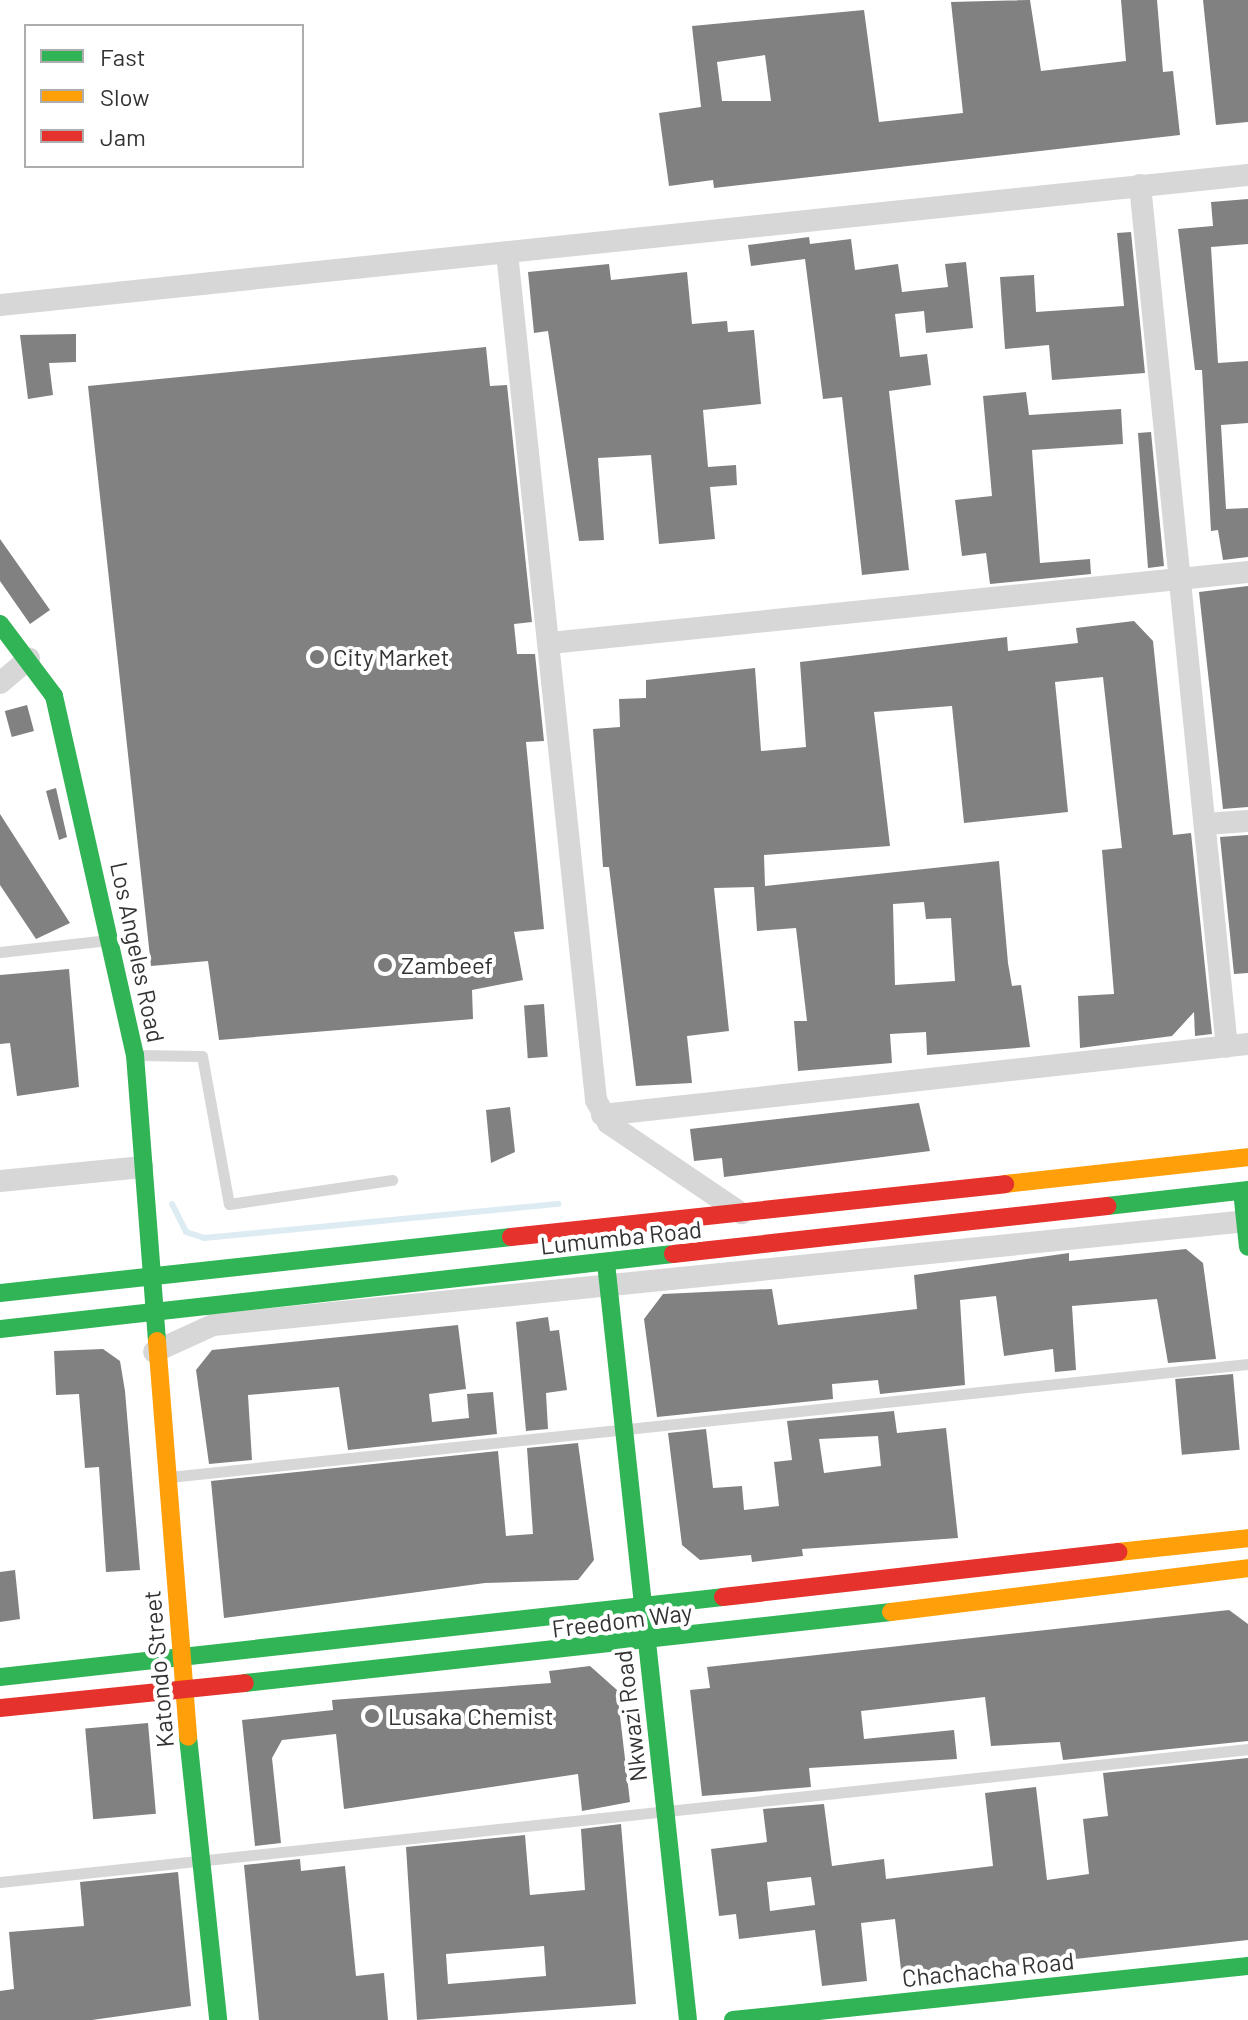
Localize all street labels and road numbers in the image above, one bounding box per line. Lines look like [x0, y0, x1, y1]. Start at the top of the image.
street label: Los Angeles Road [105, 859, 171, 1045]
street label: Lumumba Road [539, 1214, 703, 1260]
street label: Katondo Street [137, 1589, 179, 1749]
street label: Freedom Way [550, 1597, 694, 1643]
street label: Nkwazi Road [608, 1649, 652, 1783]
street label: Chachacha Road [900, 1946, 1076, 1992]

